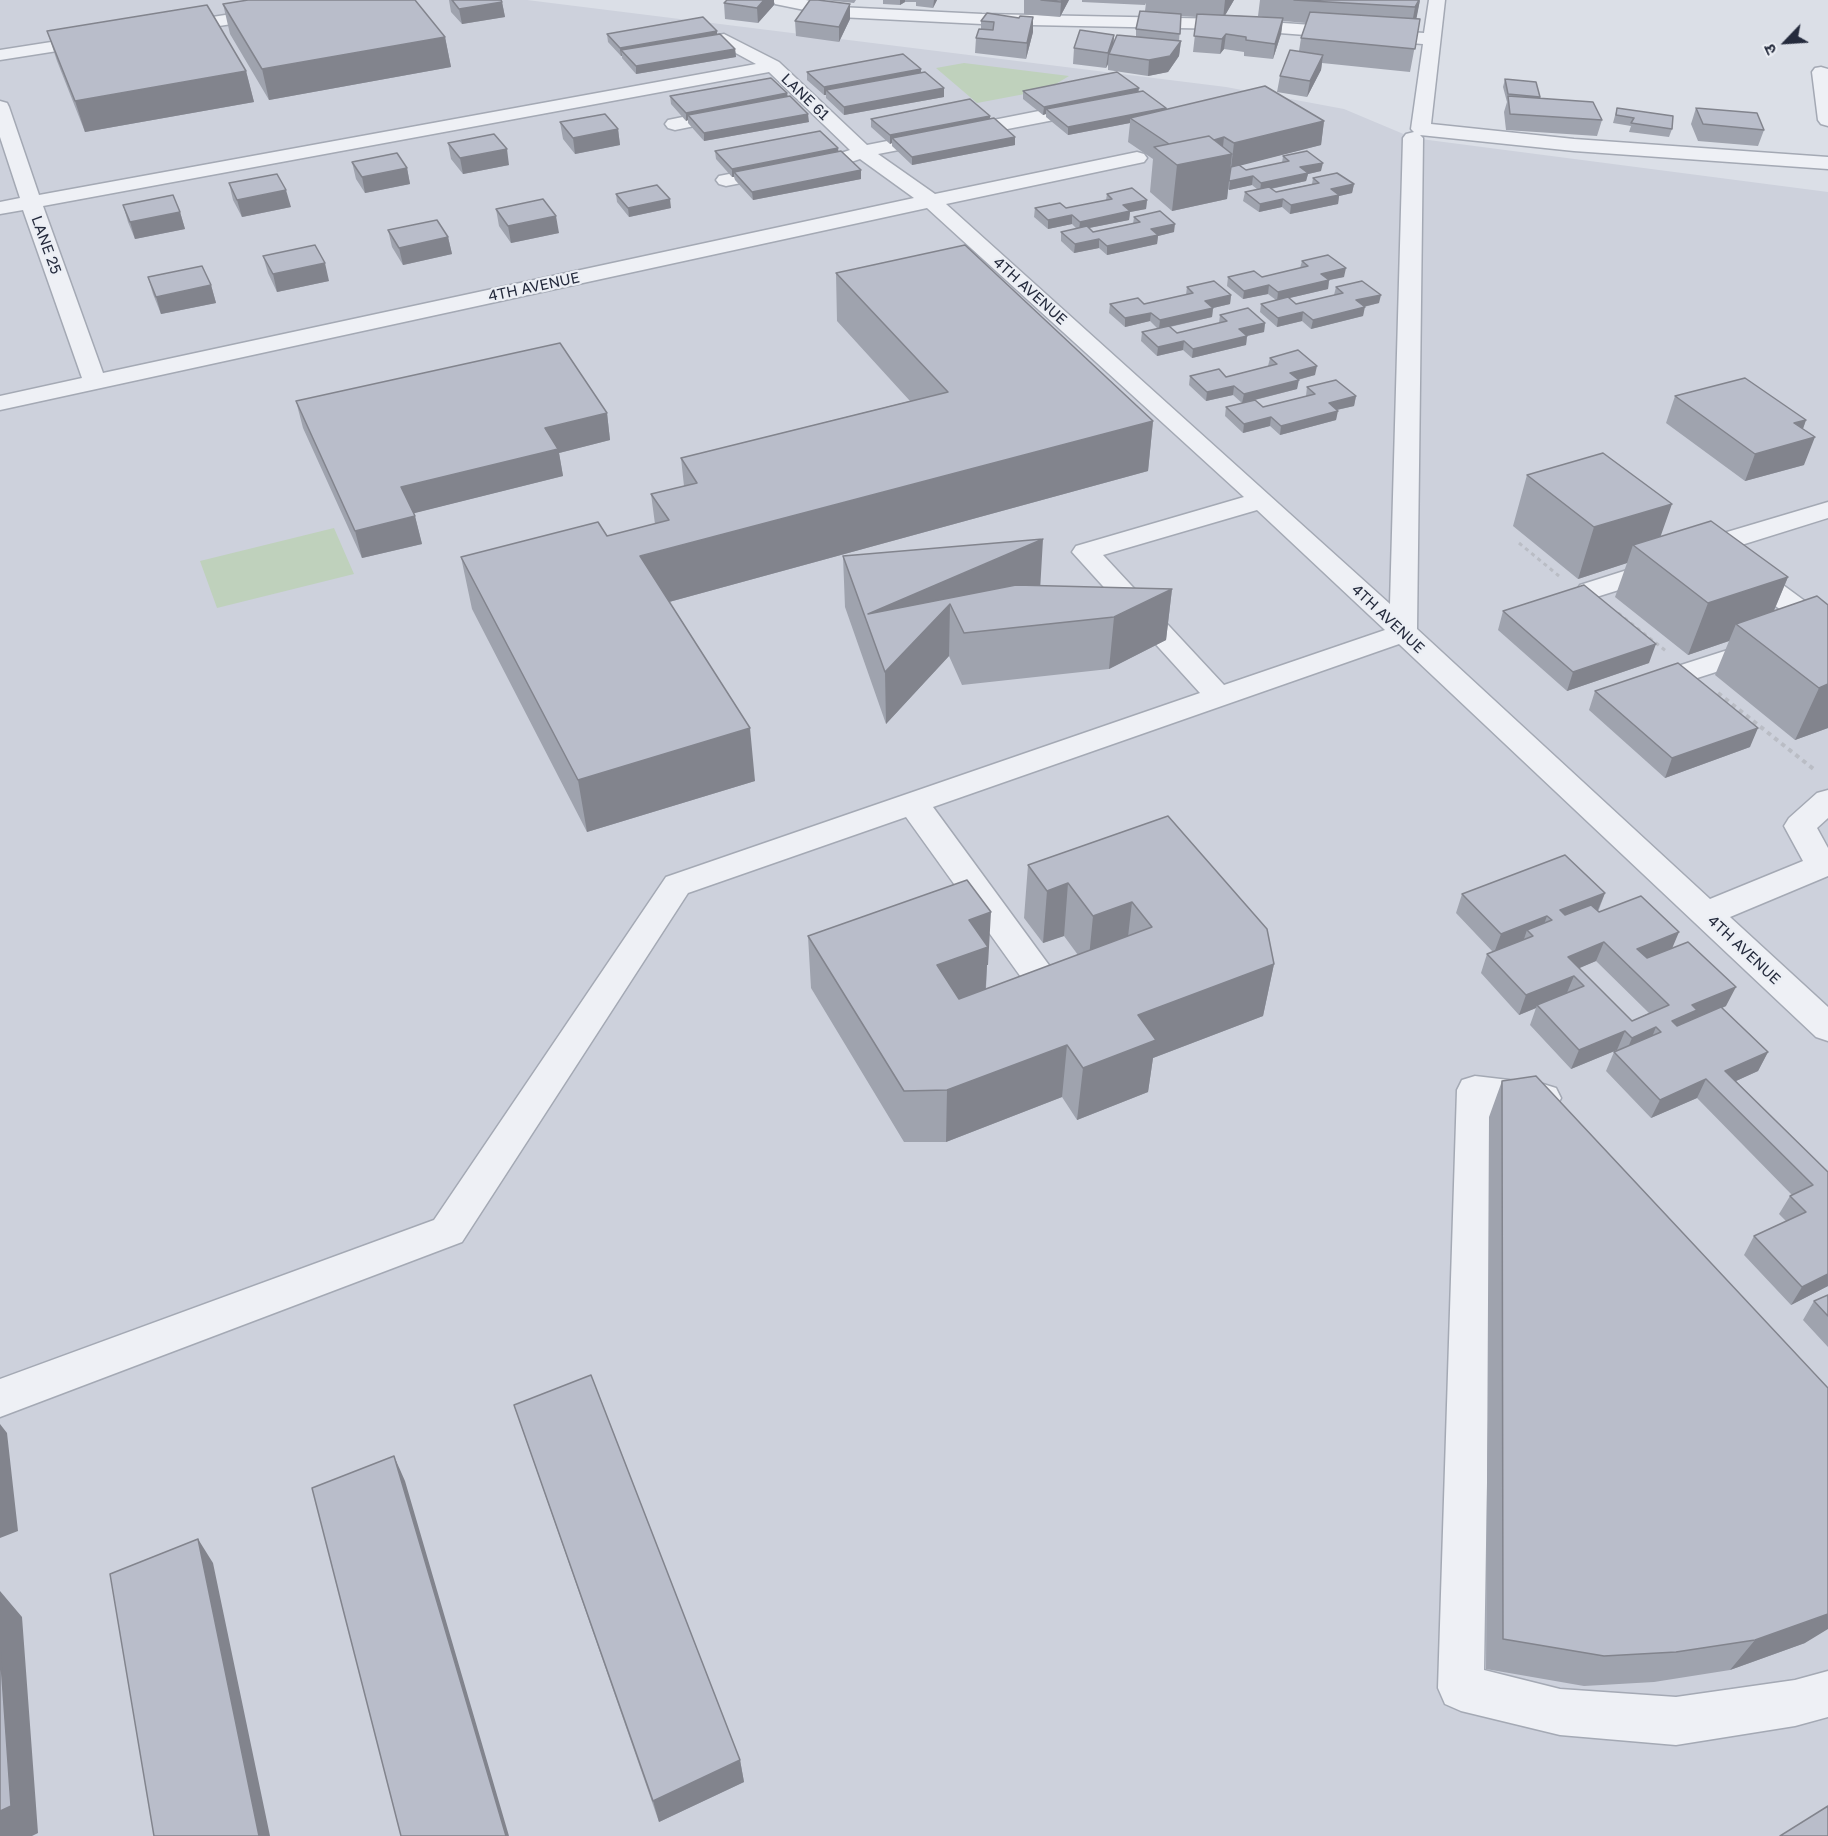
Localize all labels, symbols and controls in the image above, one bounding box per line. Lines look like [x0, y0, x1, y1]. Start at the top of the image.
north arrow [1756, 12, 1816, 72]
text: उ [1759, 41, 1781, 58]
street label: LANE 61 [777, 70, 833, 124]
street label: LANE 25 [27, 213, 65, 277]
street label: 4TH AVENUE [989, 253, 1071, 329]
street label: 4TH AVENUE [487, 269, 581, 305]
street label: 4TH AVENUE [1348, 581, 1428, 657]
street label: 4TH AVENUE [1704, 912, 1784, 988]

